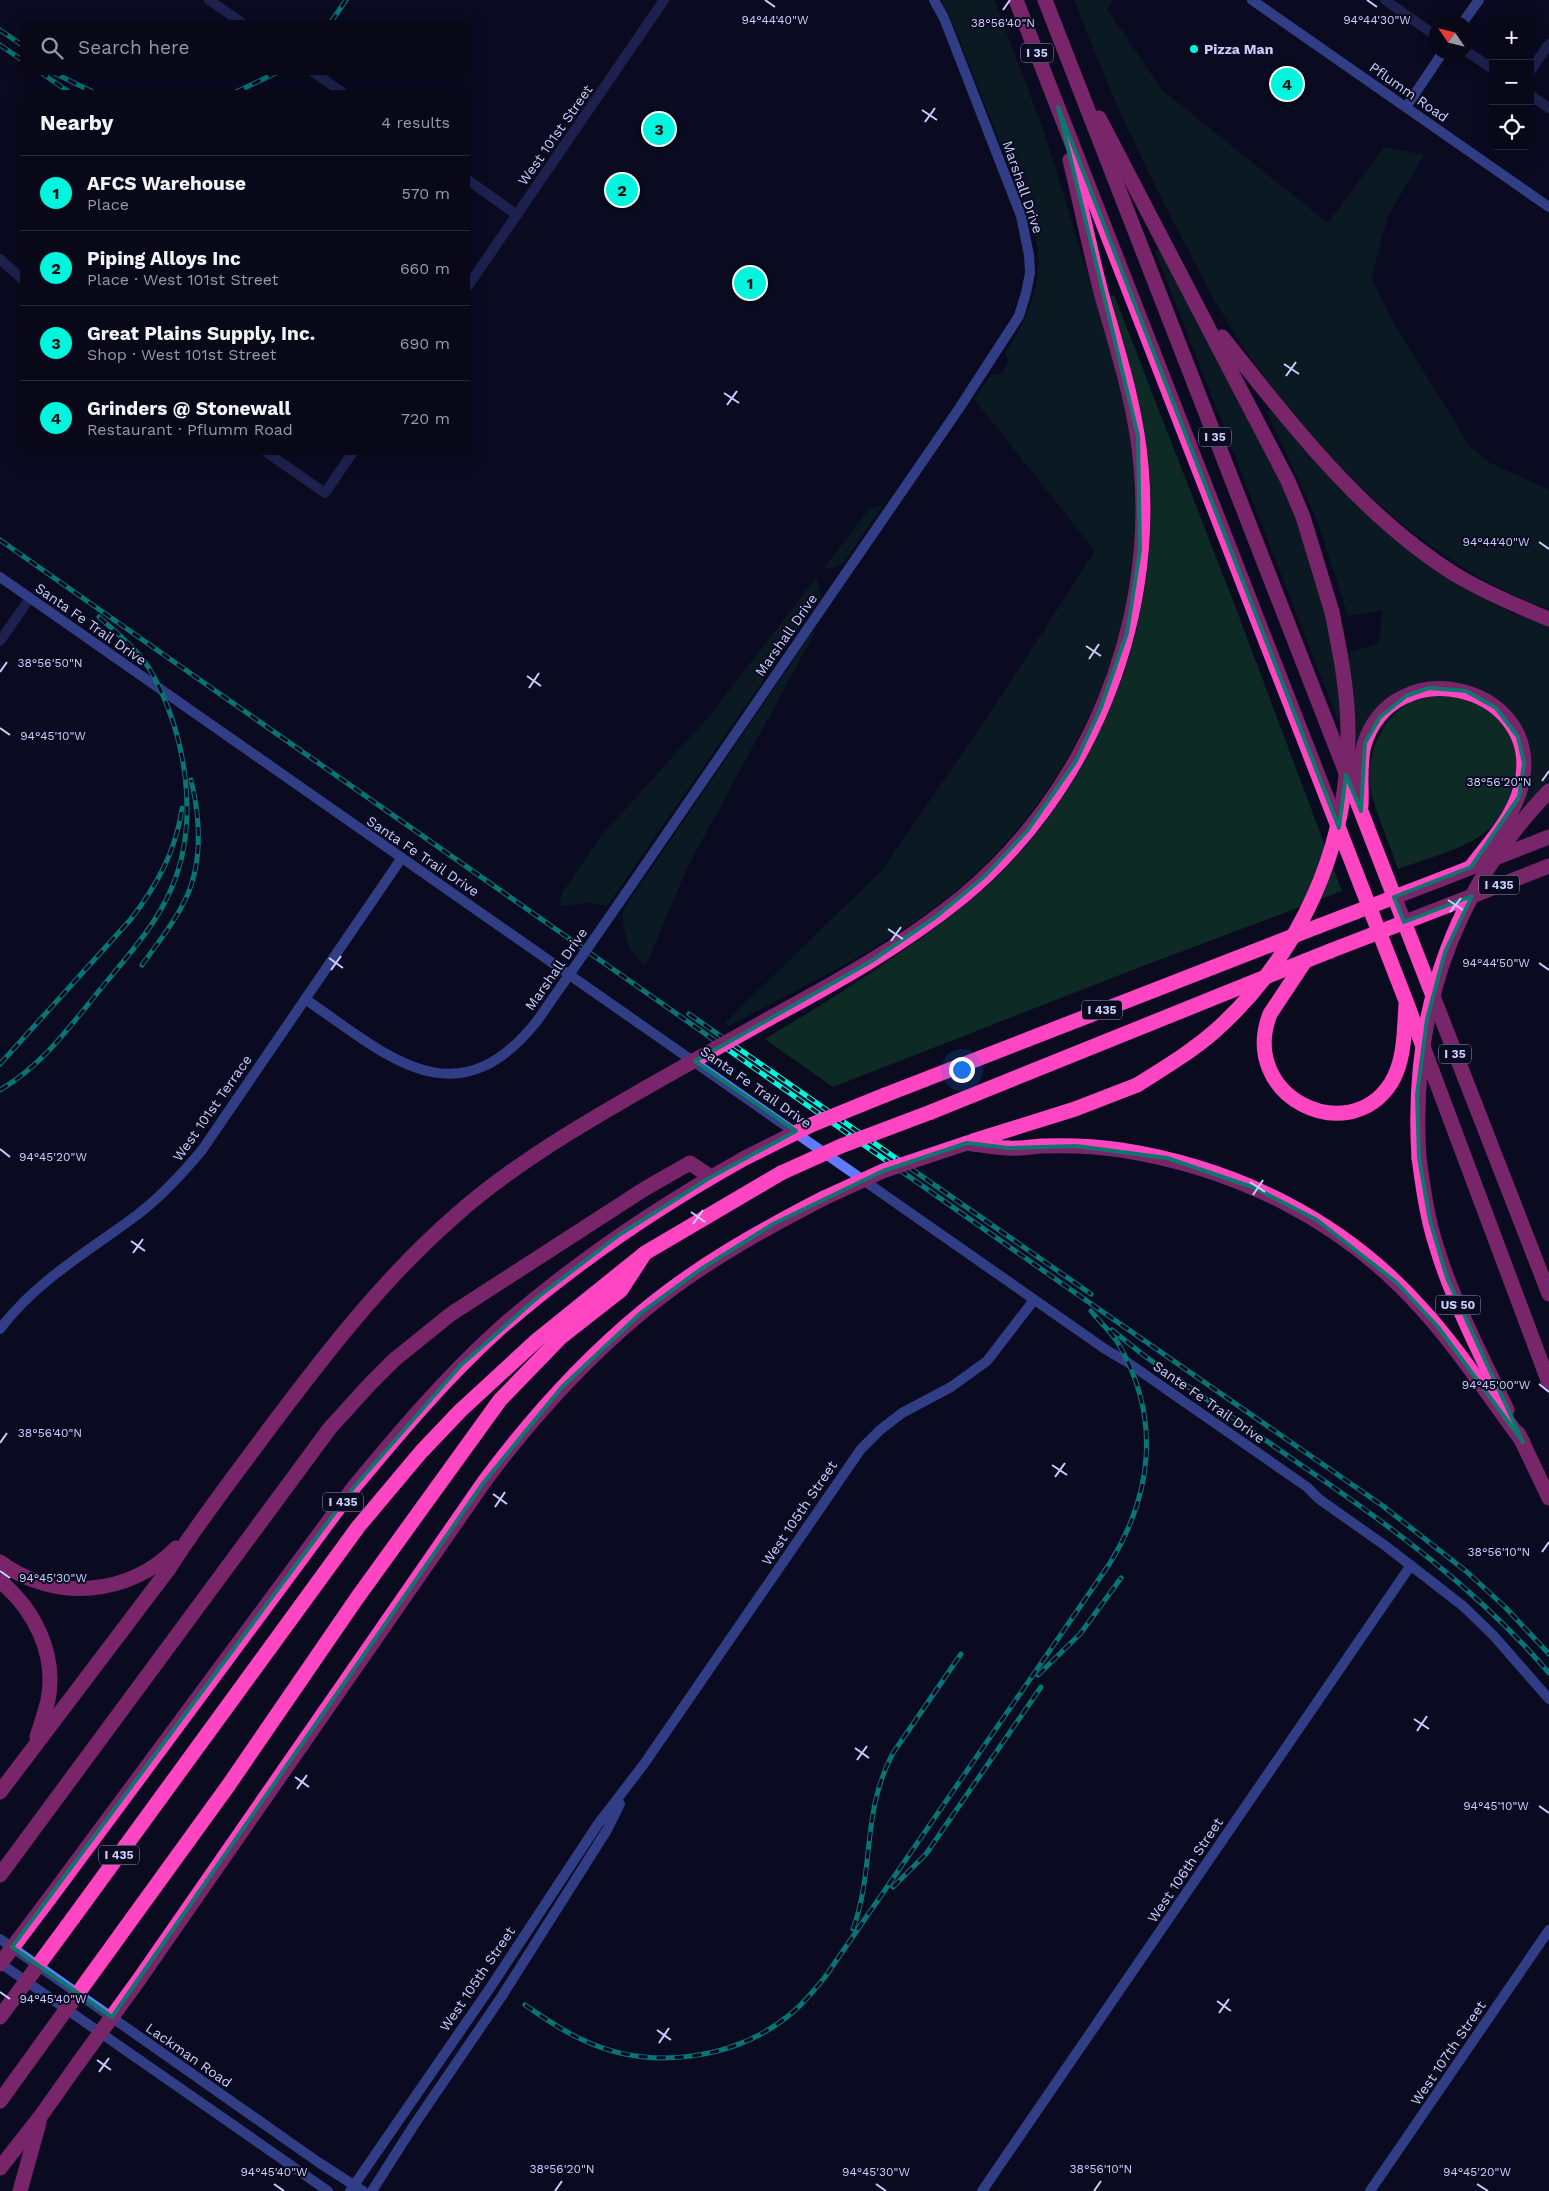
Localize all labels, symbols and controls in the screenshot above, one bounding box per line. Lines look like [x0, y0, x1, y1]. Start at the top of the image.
text: 94°44'40"W [742, 13, 809, 27]
text: 94°44'30"W [1343, 13, 1411, 27]
north arrow [1429, 15, 1474, 60]
map controls [1489, 15, 1534, 150]
button: + [1489, 15, 1534, 60]
text: 38°56'40"N [971, 16, 1035, 30]
search box [20, 20, 470, 75]
icon: search [38, 34, 66, 62]
text: Search here [78, 36, 189, 59]
place label: Pizza Man [1204, 41, 1273, 57]
marker: Pizza Man [1188, 43, 1200, 55]
road number: I 35 [1021, 44, 1053, 62]
street label: Pflumm Road [1366, 59, 1452, 125]
button: − [1489, 60, 1534, 105]
pin: 4 [1271, 65, 1303, 103]
street label: West 101st Street [514, 82, 596, 188]
button: locate [1489, 105, 1534, 150]
text: Nearby [40, 110, 113, 135]
pin: 3 [643, 110, 675, 148]
text: 4 results [381, 113, 450, 132]
street label: Marshall Drive [1000, 139, 1046, 235]
pin: 2 [606, 171, 638, 209]
text: AFCS Warehouse [87, 172, 246, 195]
text: 1 [53, 184, 59, 203]
text: 570 m [401, 184, 450, 203]
text: Place [87, 195, 129, 214]
text: Piping Alloys Inc [87, 247, 241, 270]
text: 2 [51, 259, 61, 278]
text: 660 m [400, 259, 450, 278]
pin: 1 [734, 264, 766, 302]
text: Place · West 101st Street [87, 270, 279, 289]
text: Great Plains Supply, Inc. [87, 322, 315, 345]
text: 3 [51, 334, 61, 353]
text: 690 m [400, 334, 450, 353]
text: Shop · West 101st Street [87, 345, 276, 364]
text: Grinders @ Stonewall [87, 397, 291, 420]
text: 4 [51, 409, 61, 428]
text: 720 m [401, 409, 450, 428]
text: Restaurant · Pflumm Road [87, 420, 293, 439]
road number: I 35 [1199, 428, 1231, 447]
text: 94°44'40"W [1463, 535, 1530, 549]
street label: Santa Fe Trail Drive [32, 580, 150, 668]
street label: Marshall Drive [752, 591, 820, 679]
text: 38°56'50"N [17, 656, 83, 670]
text: 94°45'10"W [20, 729, 86, 743]
text: 38°56'20"N [1466, 775, 1532, 789]
street label: Santa Fe Trail Drive [364, 813, 482, 899]
road number: I 435 [1479, 876, 1519, 894]
street label: Marshall Drive [522, 925, 590, 1013]
text: 94°44'50"W [1462, 956, 1530, 970]
road number: I 435 [1082, 1000, 1122, 1020]
street label: Santa Fe Trail Drive [697, 1043, 815, 1131]
road number: I 35 [1439, 1044, 1471, 1064]
street label: West 101st Terrace [169, 1052, 255, 1164]
your location [949, 1057, 975, 1083]
text: 94°45'20"W [19, 1150, 87, 1164]
road number: US 50 [1436, 1296, 1480, 1314]
street label: Sante Fe Trail Drive [1150, 1357, 1268, 1447]
text: 94°45'00"W [1462, 1378, 1531, 1392]
text: 38°56'40"N [18, 1426, 82, 1440]
street label: West 105th Street [758, 1458, 840, 1568]
road number: I 435 [323, 1492, 363, 1511]
text: 38°56'10"N [1468, 1545, 1530, 1559]
text: 94°45'30"W [19, 1571, 87, 1585]
text: 94°45'10"W [1463, 1799, 1529, 1813]
street label: West 106th Street [1144, 1814, 1226, 1925]
road number: I 435 [99, 1846, 139, 1864]
street label: West 105th Street [436, 1924, 518, 2034]
text: 94°45'40"W [19, 1992, 87, 2006]
street label: West 107th Street [1407, 1998, 1489, 2108]
street label: Lackman Road [143, 2019, 235, 2091]
text: 38°56'20"N [529, 2162, 595, 2176]
text: 38°56'10"N [1070, 2162, 1132, 2176]
text: 94°45'40"W [240, 2165, 308, 2179]
text: 94°45'30"W [842, 2165, 910, 2179]
text: 94°45'20"W [1443, 2165, 1511, 2179]

